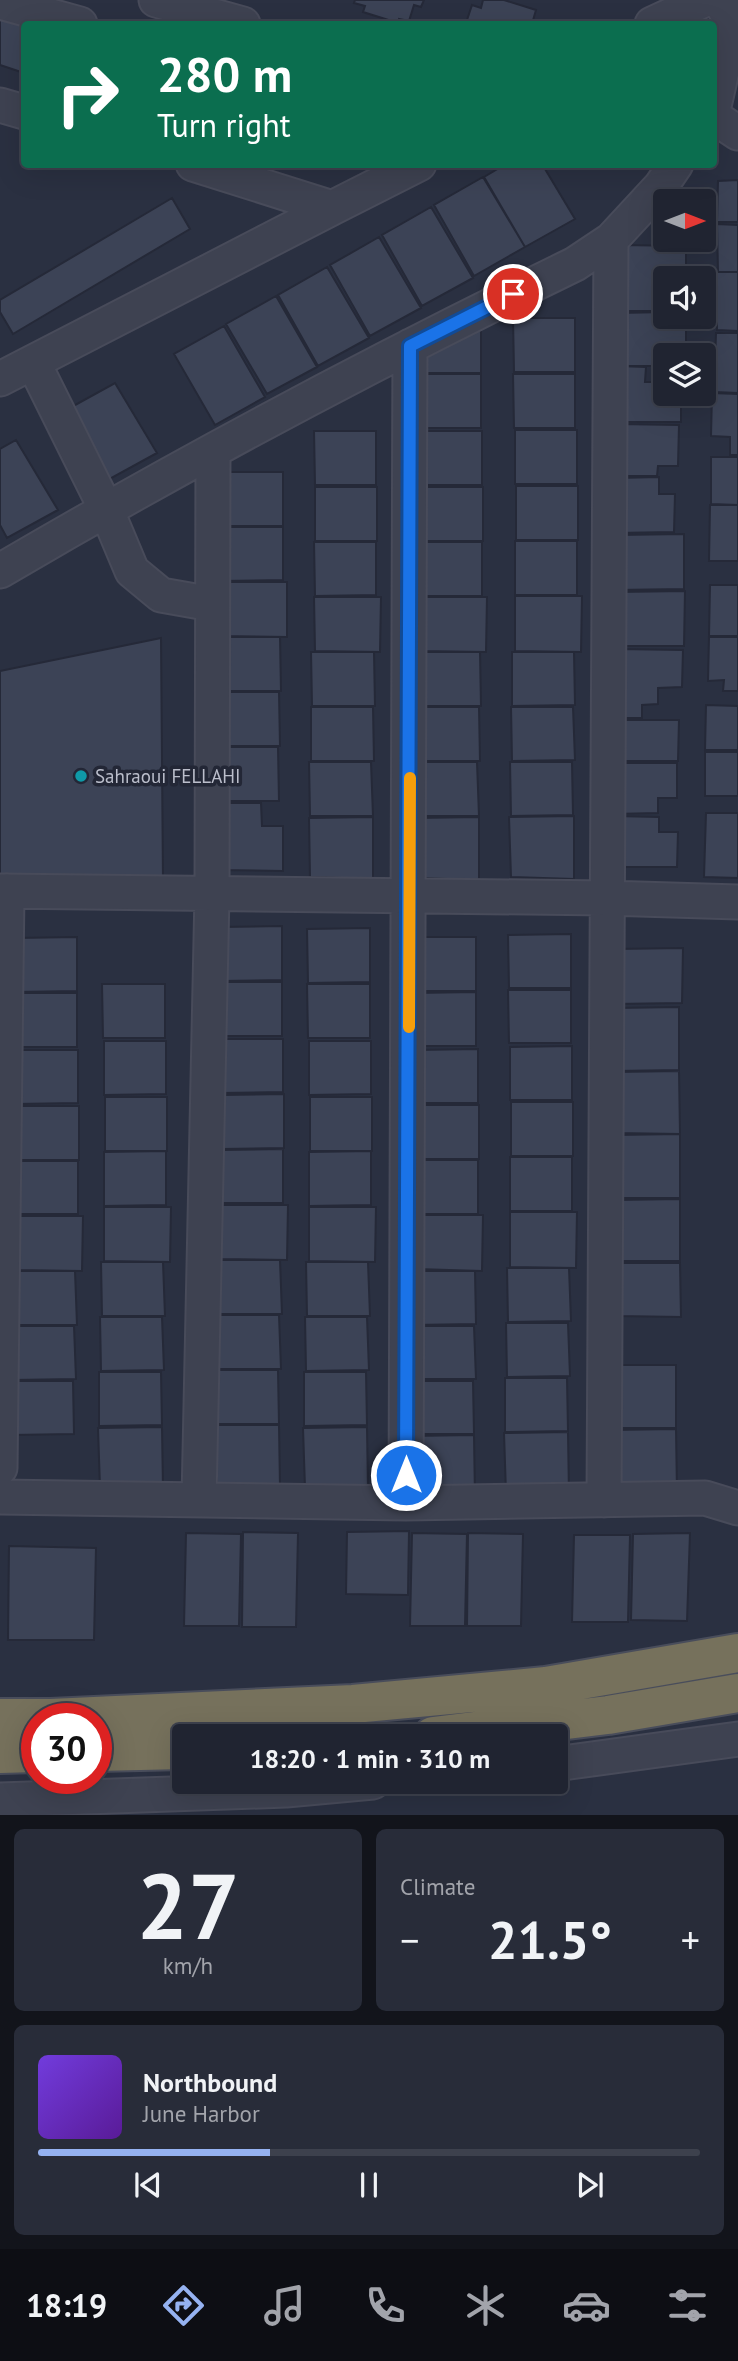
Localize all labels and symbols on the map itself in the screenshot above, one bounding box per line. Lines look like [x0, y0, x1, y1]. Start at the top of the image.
north arrow [653, 189, 716, 252]
pin [483, 264, 543, 324]
place label: Sahraoui FELLAHI [95, 764, 241, 788]
marker: Sahraoui FELLAHI [73, 768, 89, 784]
position arrow [369, 1438, 443, 1512]
speed limit sign: 30 [21, 1703, 112, 1794]

